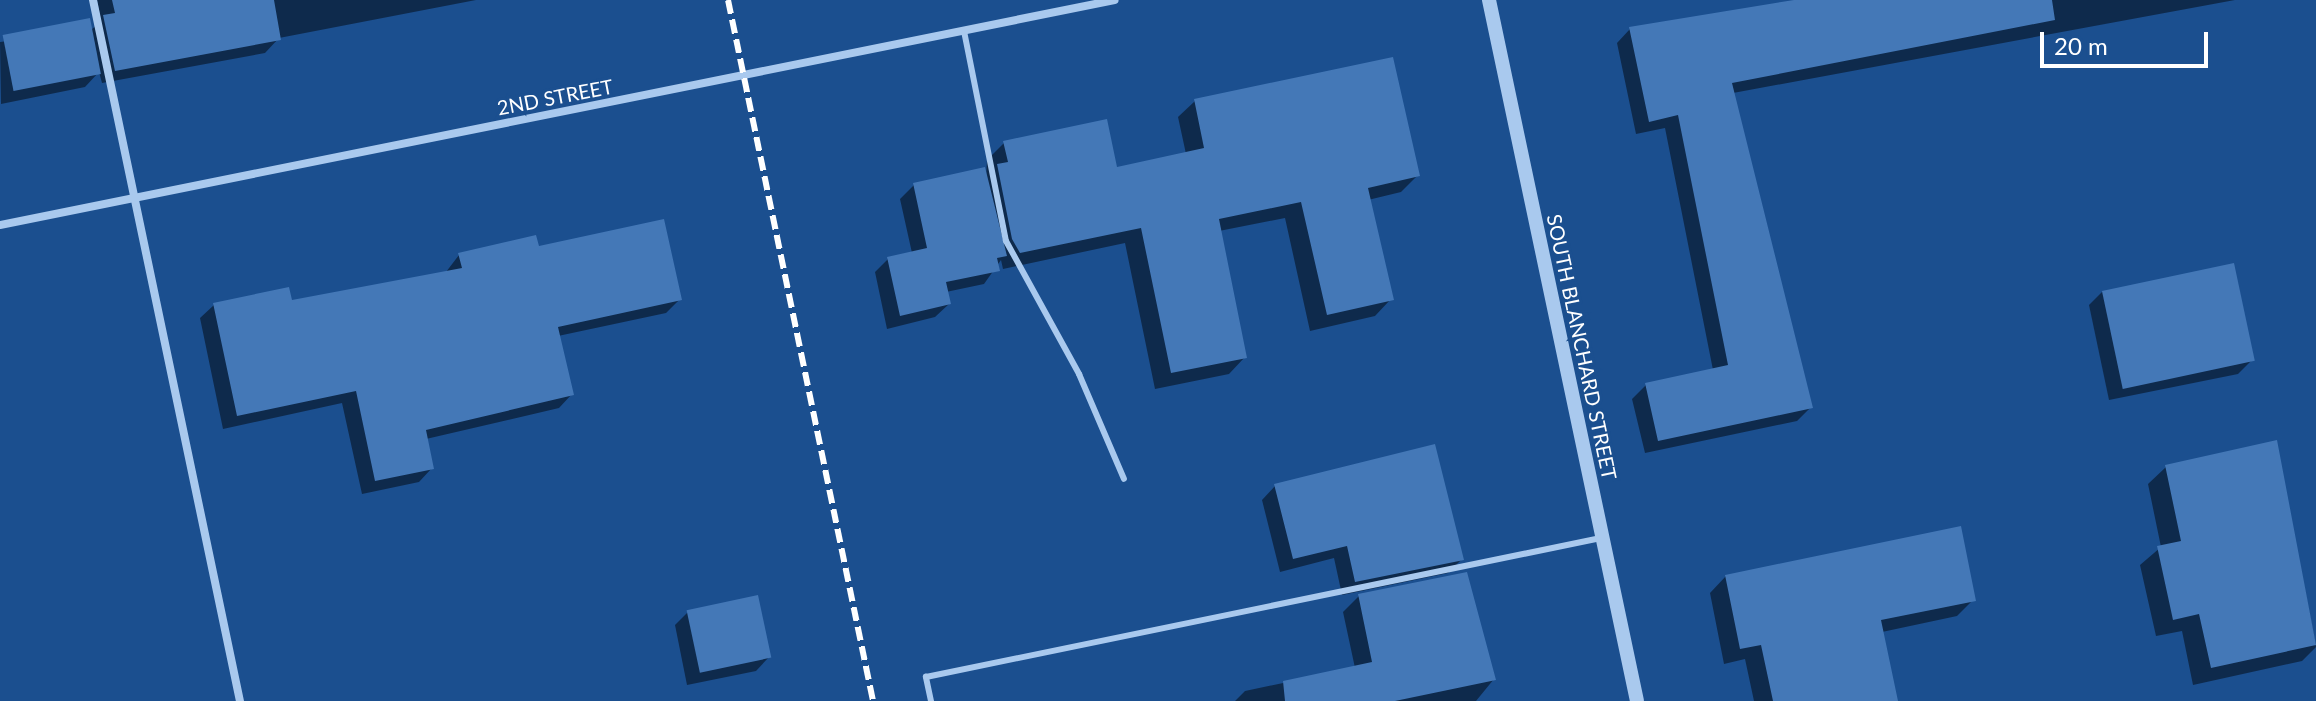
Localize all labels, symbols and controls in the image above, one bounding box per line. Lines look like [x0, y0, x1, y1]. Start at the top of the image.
scale bar [2044, 16, 2212, 66]
text: 20 m [2054, 31, 2108, 60]
street label: 2ND STREET [495, 74, 615, 120]
street label: SOUTH BLANCHARD STREET [1542, 212, 1622, 482]

